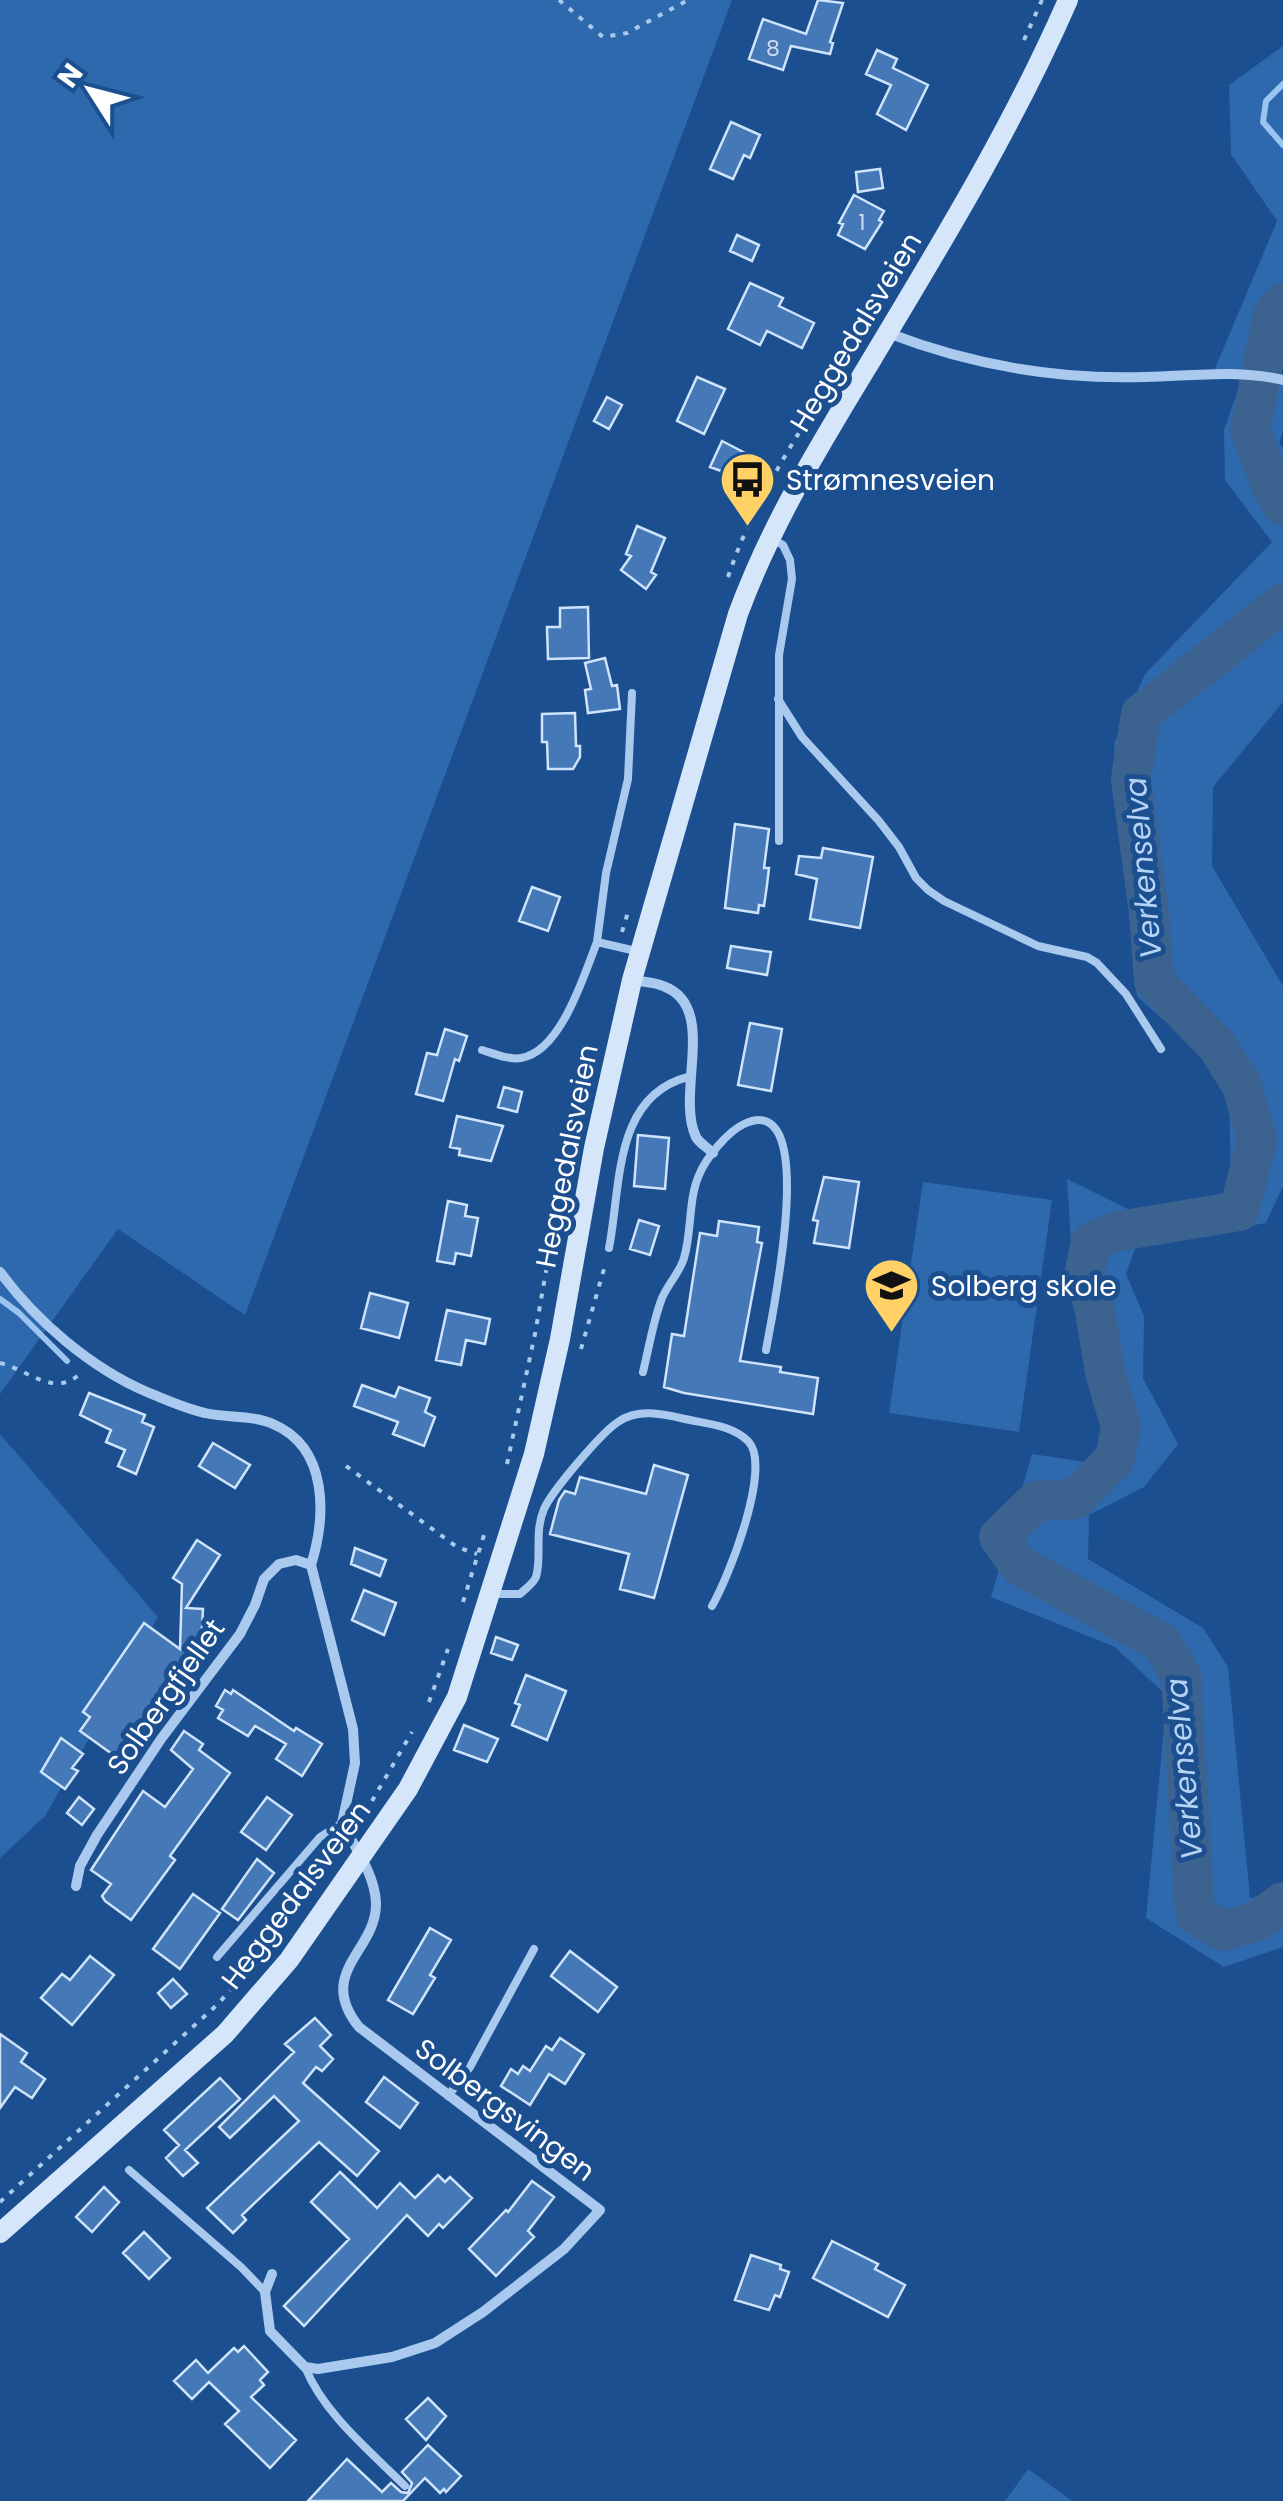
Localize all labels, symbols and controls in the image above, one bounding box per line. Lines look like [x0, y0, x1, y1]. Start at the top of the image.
house number: 8 [766, 33, 780, 64]
north arrow [40, 40, 140, 140]
text: N [48, 56, 92, 96]
house number: 1 [858, 207, 866, 238]
street label: Heggedalsveien [781, 225, 931, 439]
bus stop icon: Strømnesveien [717, 450, 777, 529]
place label: Strømnesveien [786, 461, 995, 500]
water label: Verkenselva [1114, 775, 1172, 961]
street label: Heggedalsveien [526, 1041, 608, 1271]
school or university icon: Solberg skole [862, 1256, 922, 1335]
place label: Solberg skole [931, 1267, 1117, 1306]
street label: Solbergfjellet [98, 1611, 234, 1783]
water label: Verkenselva [1155, 1676, 1213, 1862]
street label: Heggedalsveien [212, 1793, 380, 1997]
street label: Solbergsvingen [407, 2029, 603, 2191]

